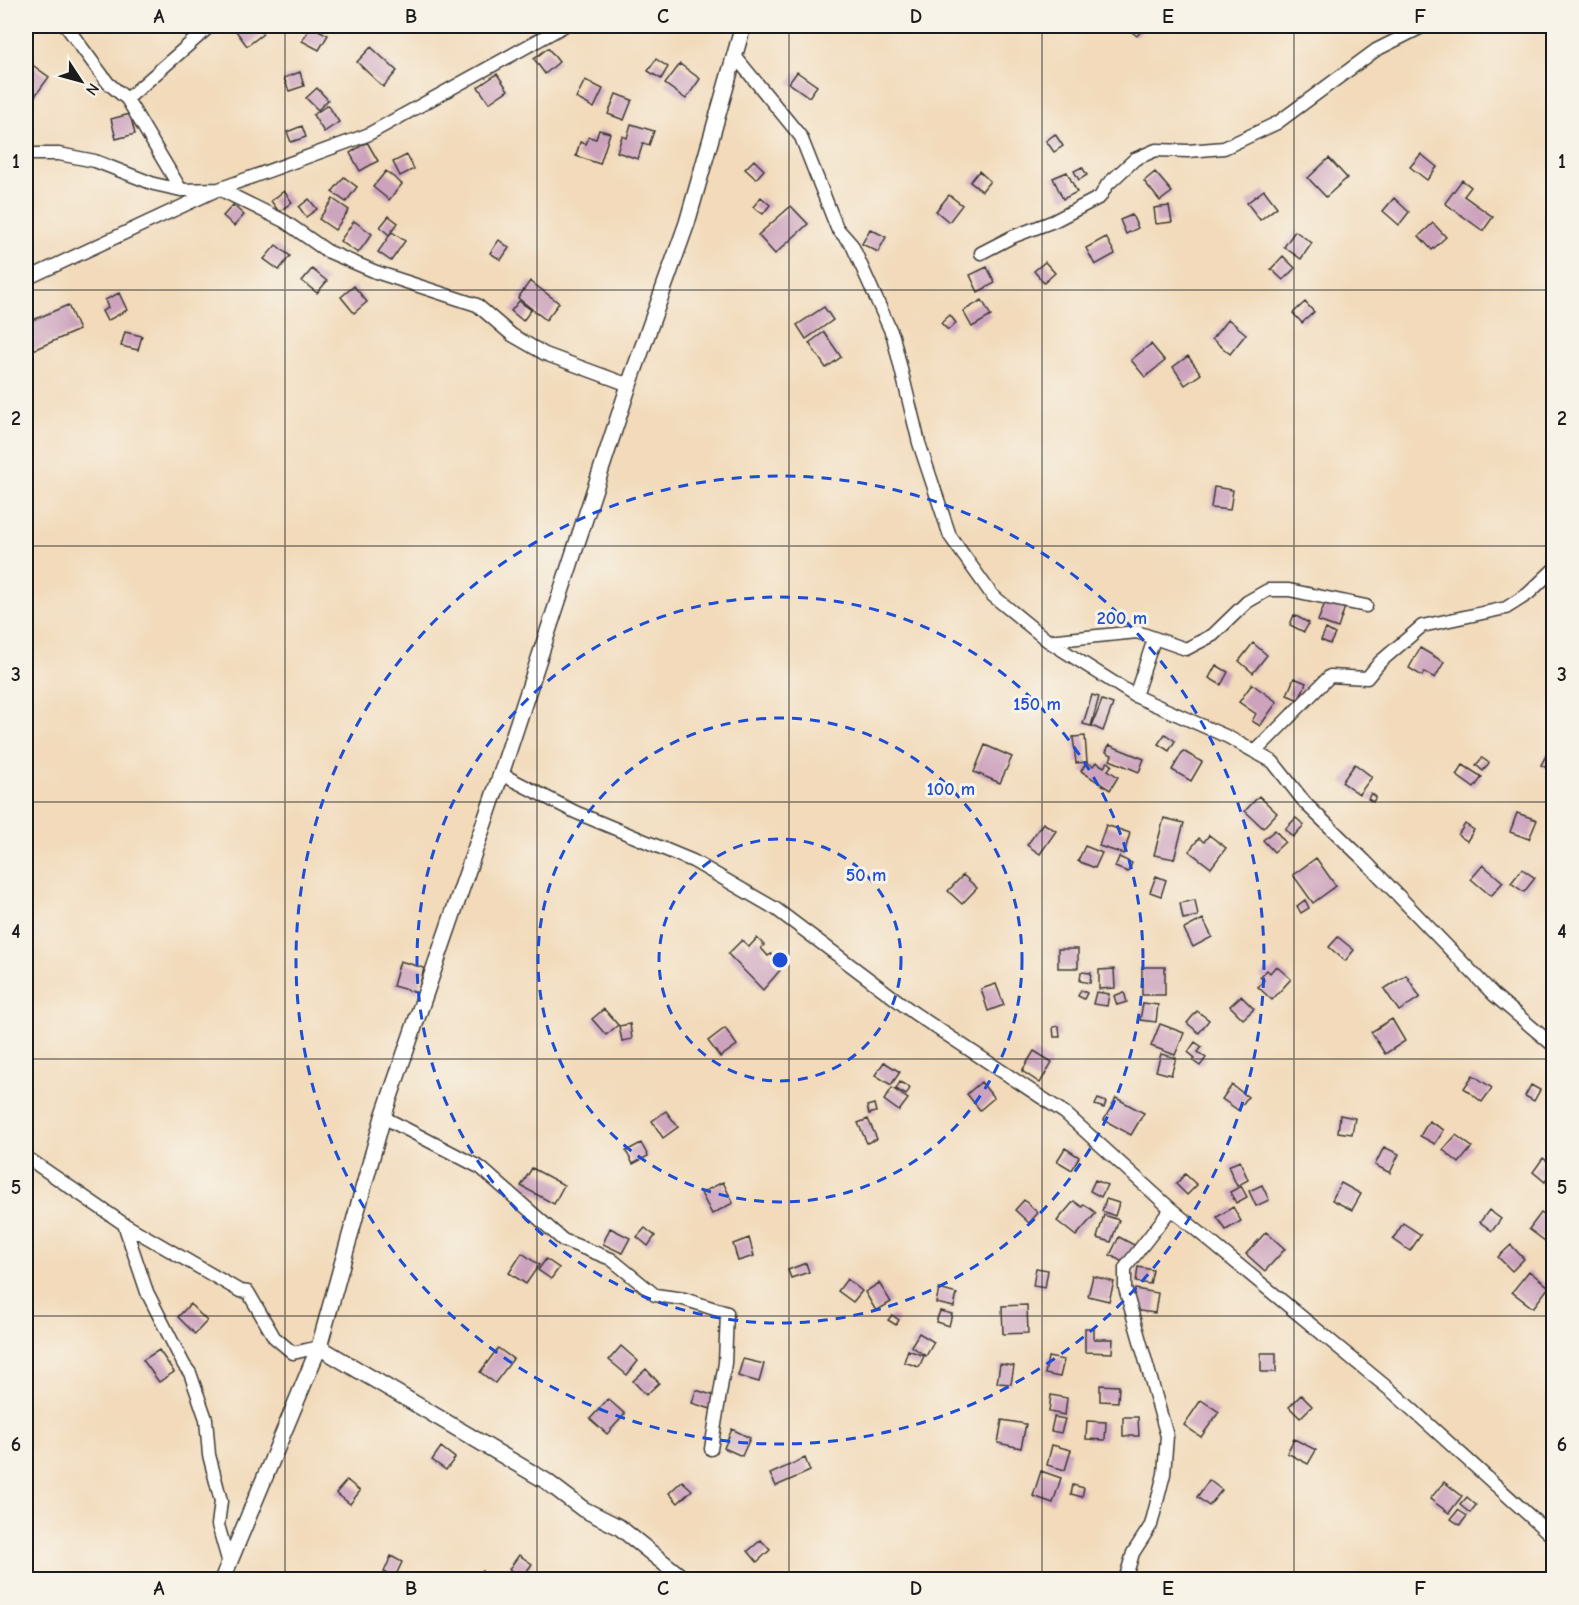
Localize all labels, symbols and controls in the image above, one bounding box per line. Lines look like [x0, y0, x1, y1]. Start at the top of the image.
text: A [153, 5, 165, 28]
text: B [405, 5, 417, 28]
text: C [657, 5, 669, 28]
text: D [910, 5, 922, 28]
text: E [1162, 5, 1174, 28]
text: F [1414, 5, 1426, 28]
north arrow [51, 51, 111, 111]
text: N [82, 80, 103, 99]
text: 1 [12, 150, 20, 173]
text: 1 [1558, 150, 1566, 173]
text: 2 [11, 407, 21, 430]
text: 2 [1557, 407, 1567, 430]
text: 200 m [1097, 608, 1147, 629]
text: 3 [11, 663, 21, 686]
text: 3 [1557, 663, 1567, 686]
text: 150 m [1013, 694, 1061, 715]
text: 100 m [927, 779, 975, 800]
text: 50 m [846, 865, 886, 886]
text: 4 [11, 920, 21, 943]
text: 4 [1557, 920, 1567, 943]
centre of rings [770, 950, 790, 970]
text: 5 [11, 1176, 21, 1199]
text: 5 [1557, 1176, 1567, 1199]
text: 6 [11, 1433, 21, 1456]
text: 6 [1557, 1433, 1567, 1456]
text: A [153, 1577, 165, 1600]
text: B [405, 1577, 417, 1600]
text: C [657, 1577, 669, 1600]
text: D [910, 1577, 922, 1600]
text: E [1162, 1577, 1174, 1600]
text: F [1414, 1577, 1426, 1600]

